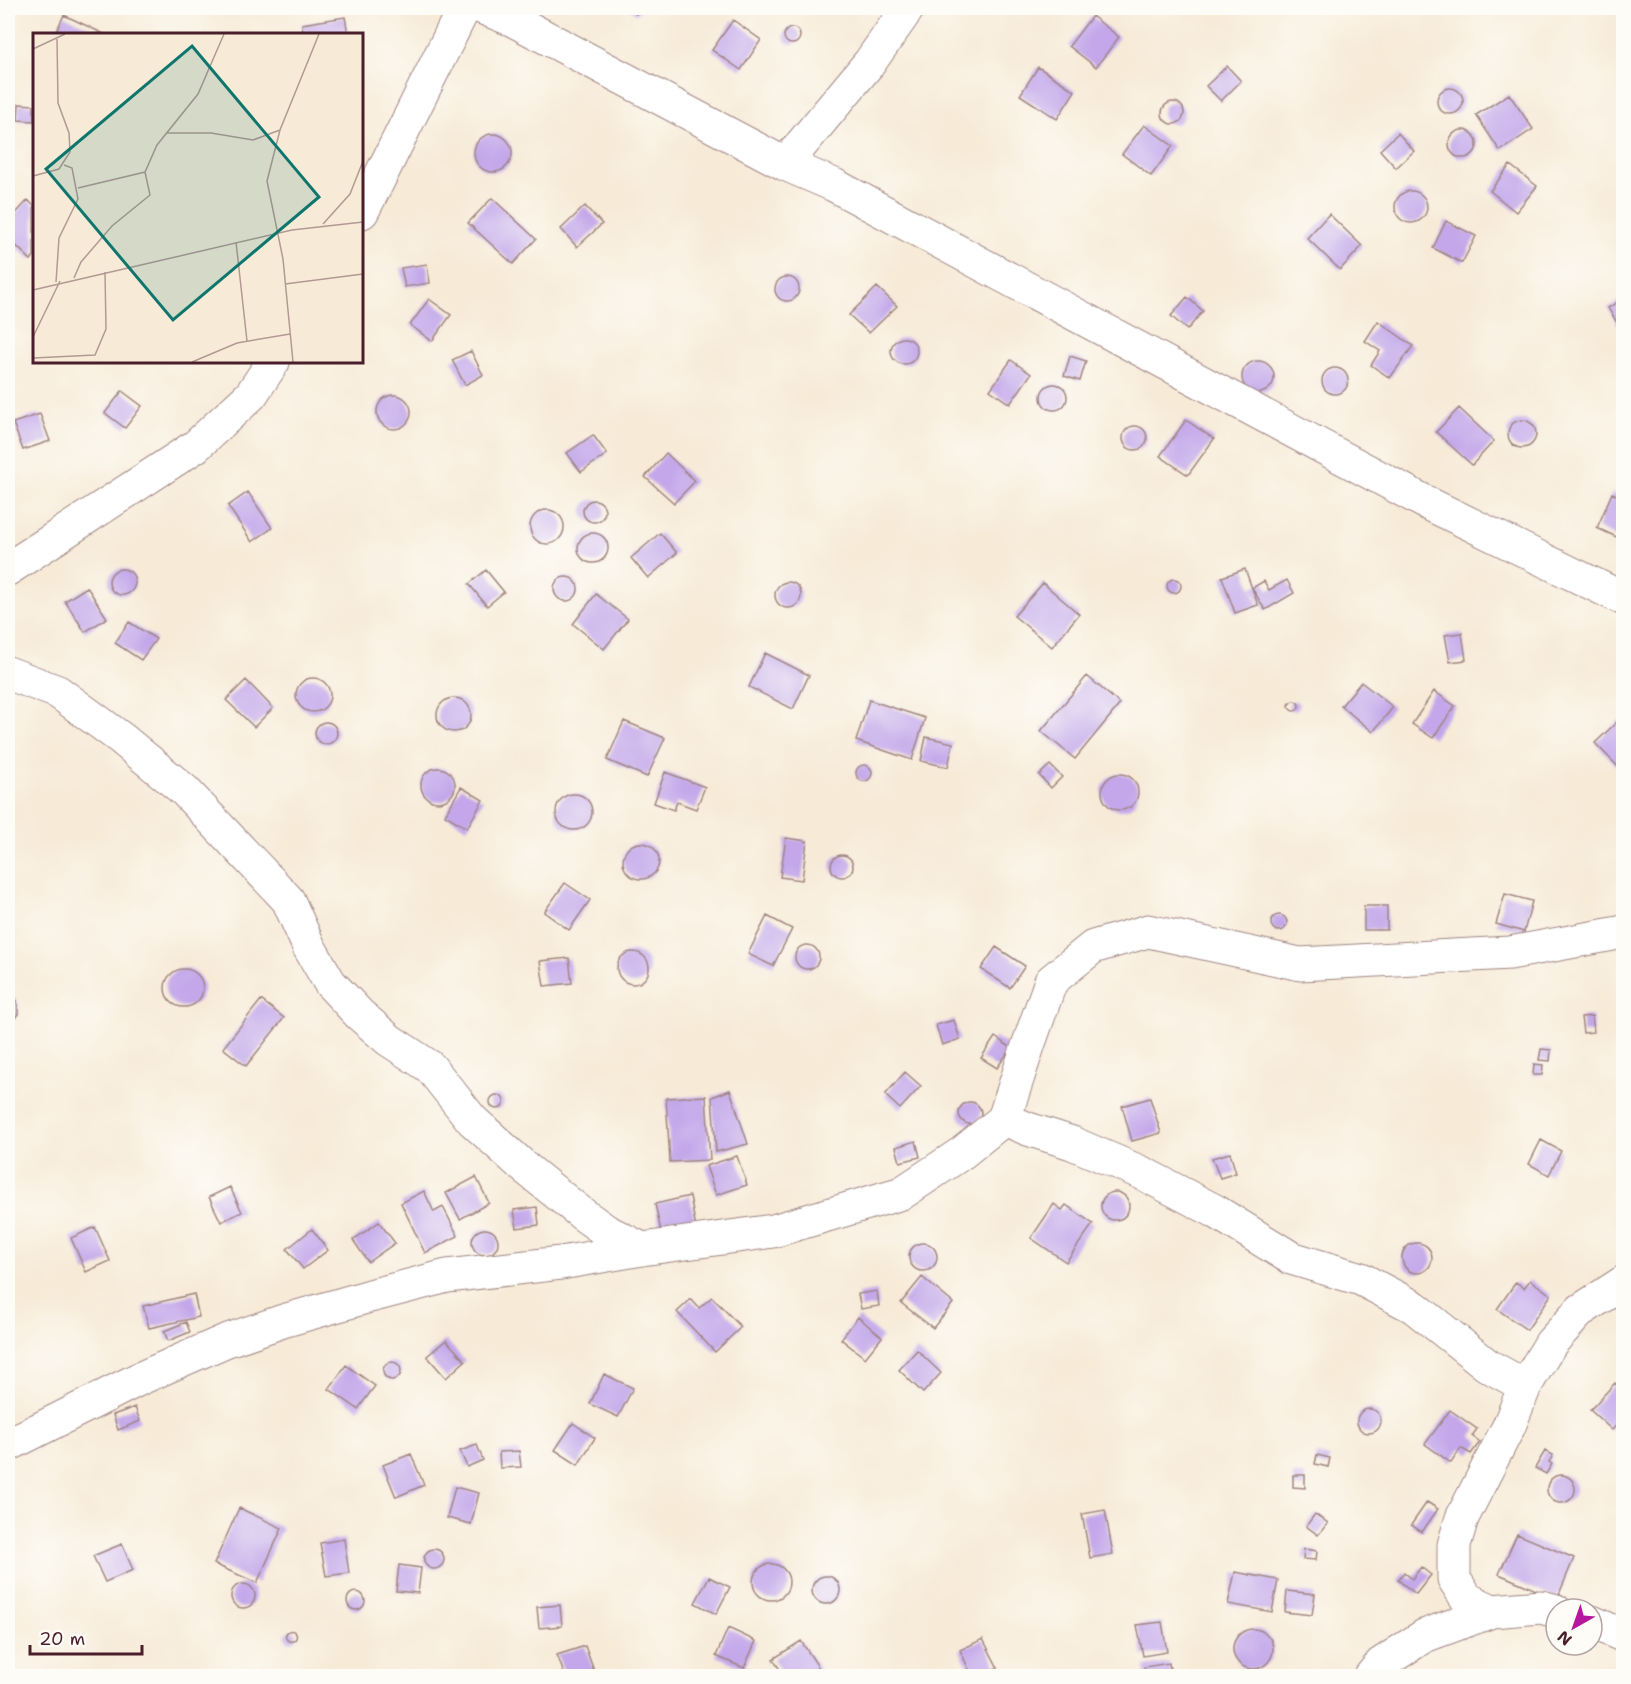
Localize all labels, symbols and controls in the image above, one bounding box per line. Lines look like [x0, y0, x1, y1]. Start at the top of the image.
inset map [33, 33, 363, 363]
north arrow [1544, 1597, 1604, 1657]
scale bar [30, 1618, 142, 1656]
text: N [1553, 1626, 1576, 1650]
text: 20 m [39, 1627, 85, 1651]

